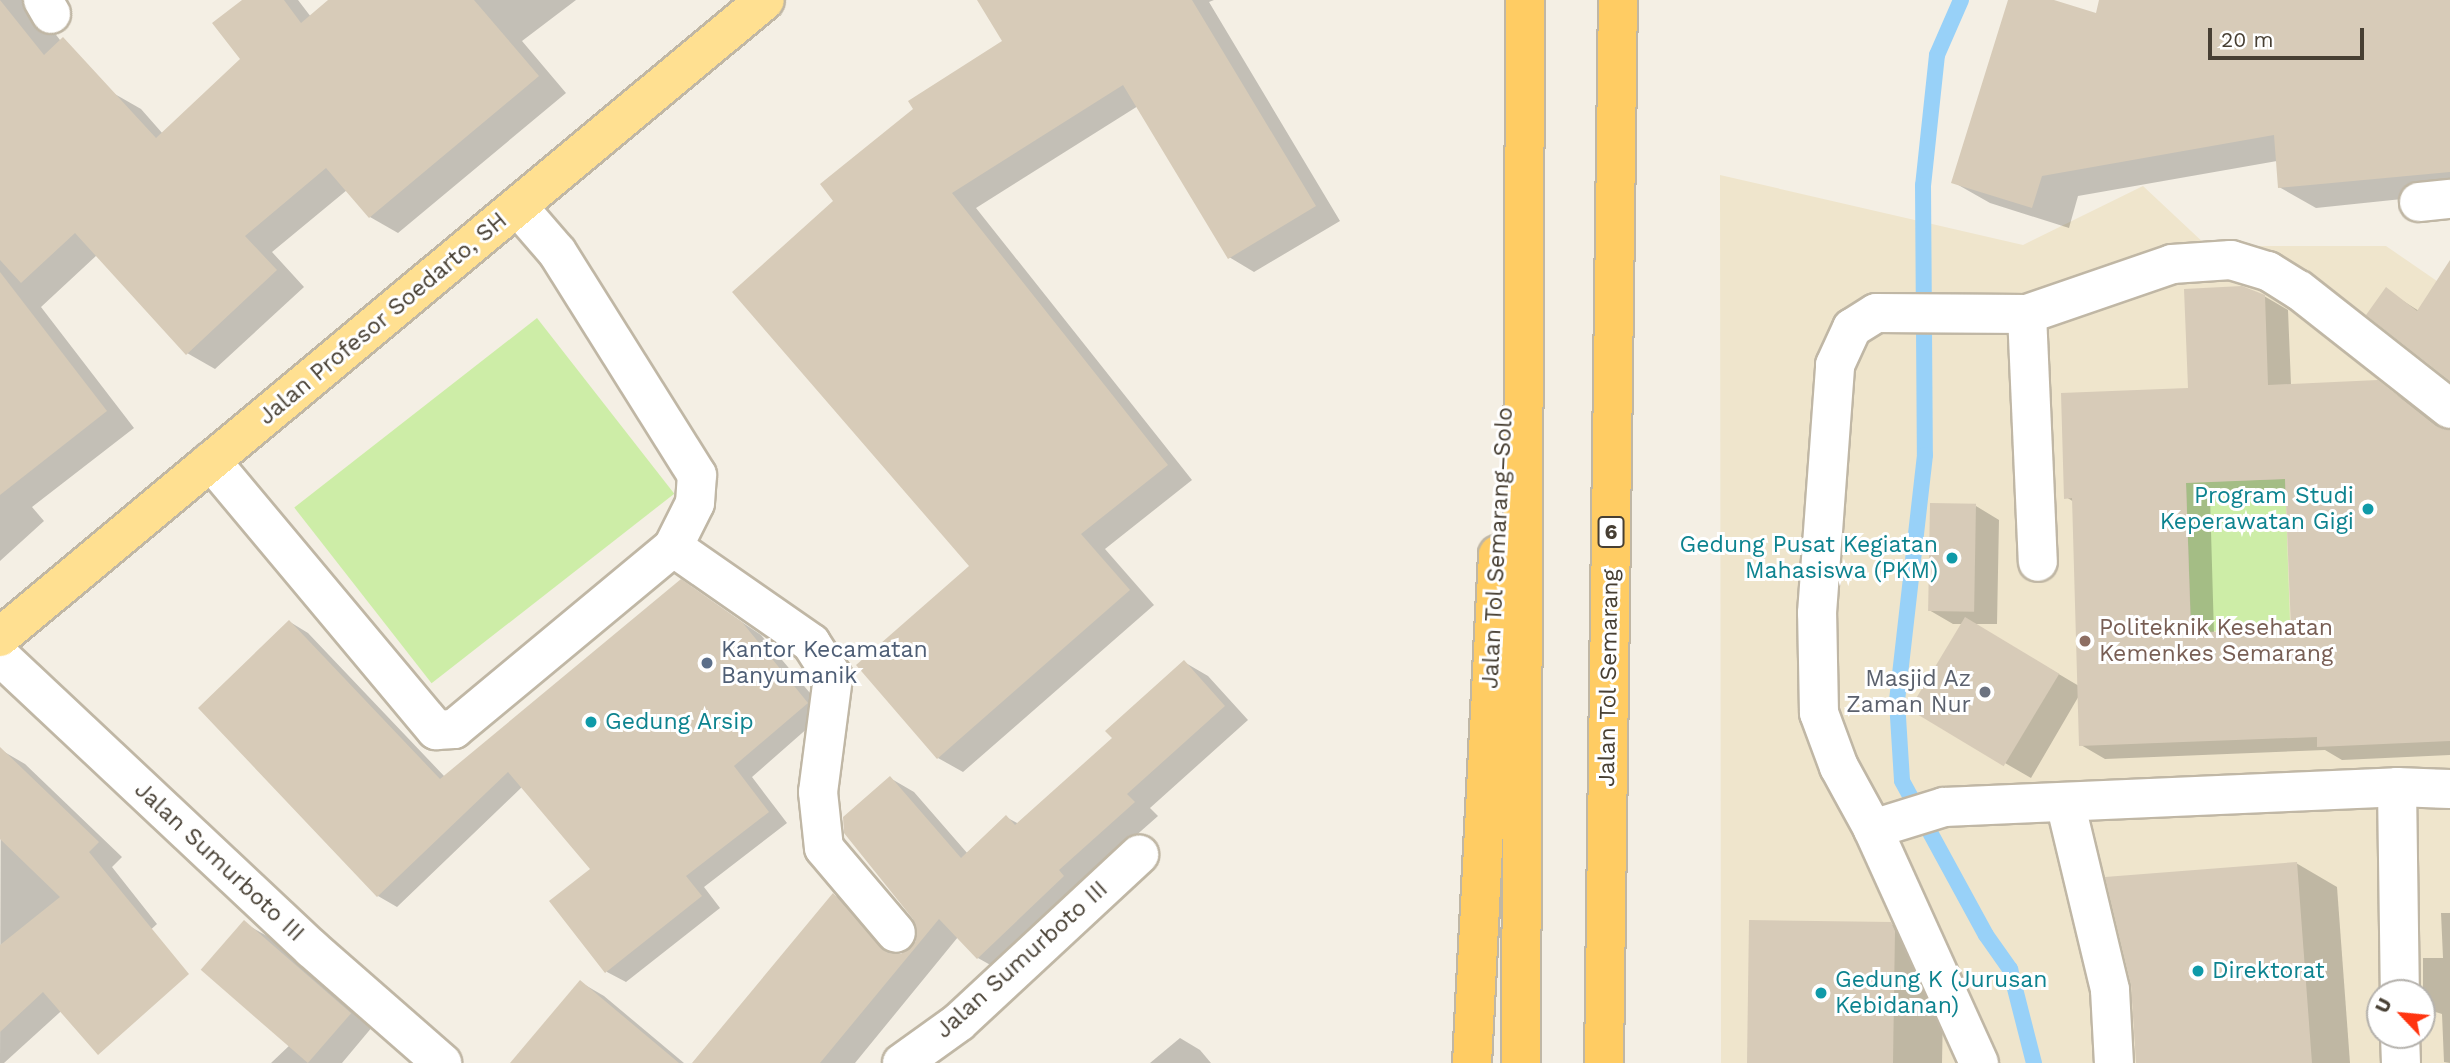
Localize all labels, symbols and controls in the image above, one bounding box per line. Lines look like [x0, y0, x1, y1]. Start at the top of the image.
scale bar [2212, 14, 2368, 58]
text: 20 m [2221, 27, 2273, 52]
street label: Jalan Profesor Soedarto, SH [253, 207, 513, 431]
street label: Jalan Tol Semarang–Solo [1477, 406, 1519, 690]
place label: Program Studi Keperawatan Gigi [2160, 482, 2354, 536]
marker: Program Studi Keperawatan Gigi [2360, 501, 2376, 517]
road number: 6 [1597, 514, 1625, 550]
place label: Gedung Pusat Kegiatan Mahasiswa (PKM) [1680, 531, 1938, 585]
marker: Gedung Pusat Kegiatan Mahasiswa (PKM) [1944, 550, 1960, 566]
street label: Jalan Tol Semarang [1593, 568, 1625, 788]
place label: Politeknik Kesehatan Kemenkes Semarang [2099, 614, 2333, 668]
marker: Politeknik Kesehatan Kemenkes Semarang [2077, 633, 2093, 649]
place label: Kantor Kecamatan Banyumanik [721, 636, 928, 690]
marker: Kantor Kecamatan Banyumanik [699, 655, 715, 671]
place label: Masjid Az Zaman Nur [1846, 665, 1971, 719]
marker: Masjid Az Zaman Nur [1977, 684, 1993, 700]
place label: Gedung Arsip [605, 708, 755, 736]
marker: Gedung Arsip [583, 714, 599, 730]
street label: Jalan Sumurboto III [128, 776, 310, 948]
street label: Jalan Sumurboto III [930, 876, 1114, 1044]
place label: Direktorat [2212, 957, 2325, 985]
marker: Direktorat [2190, 963, 2206, 979]
place label: Gedung K (Jurusan Kebidanan) [1835, 966, 2048, 1020]
north arrow [2366, 979, 2436, 1049]
marker: Gedung K (Jurusan Kebidanan) [1813, 985, 1829, 1001]
text: U [2370, 994, 2397, 1017]

